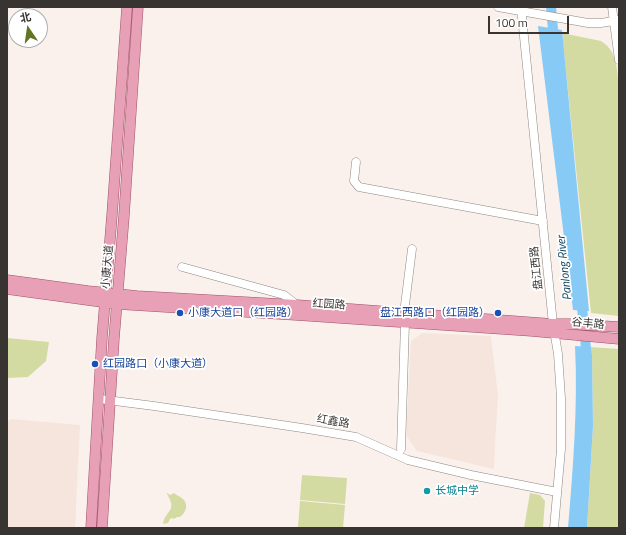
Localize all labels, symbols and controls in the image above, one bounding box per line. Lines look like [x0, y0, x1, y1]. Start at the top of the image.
north arrow [8, 8, 48, 48]
text: 北 [18, 8, 33, 26]
scale bar [490, 8, 571, 34]
text: 100 m [495, 13, 528, 32]
water label: Panlong River [554, 235, 576, 301]
street label: 小康大道 [100, 245, 116, 289]
street label: 盘江西路 [528, 245, 546, 291]
street label: 红园路 [312, 297, 346, 313]
place label: 小康大道口（红园路） [188, 306, 298, 320]
place label: 盘江西路口（红园路） [380, 306, 490, 320]
marker: 小康大道口（红园路） [175, 308, 185, 318]
marker: 盘江西路口（红园路） [493, 308, 503, 318]
street label: 谷丰路 [571, 316, 605, 332]
place label: 红园路口（小康大道） [103, 357, 213, 371]
marker: 红园路口（小康大道） [90, 359, 100, 369]
street label: 红鑫路 [316, 413, 350, 431]
place label: 长城中学 [435, 484, 479, 498]
marker: 长城中学 [422, 486, 432, 496]

